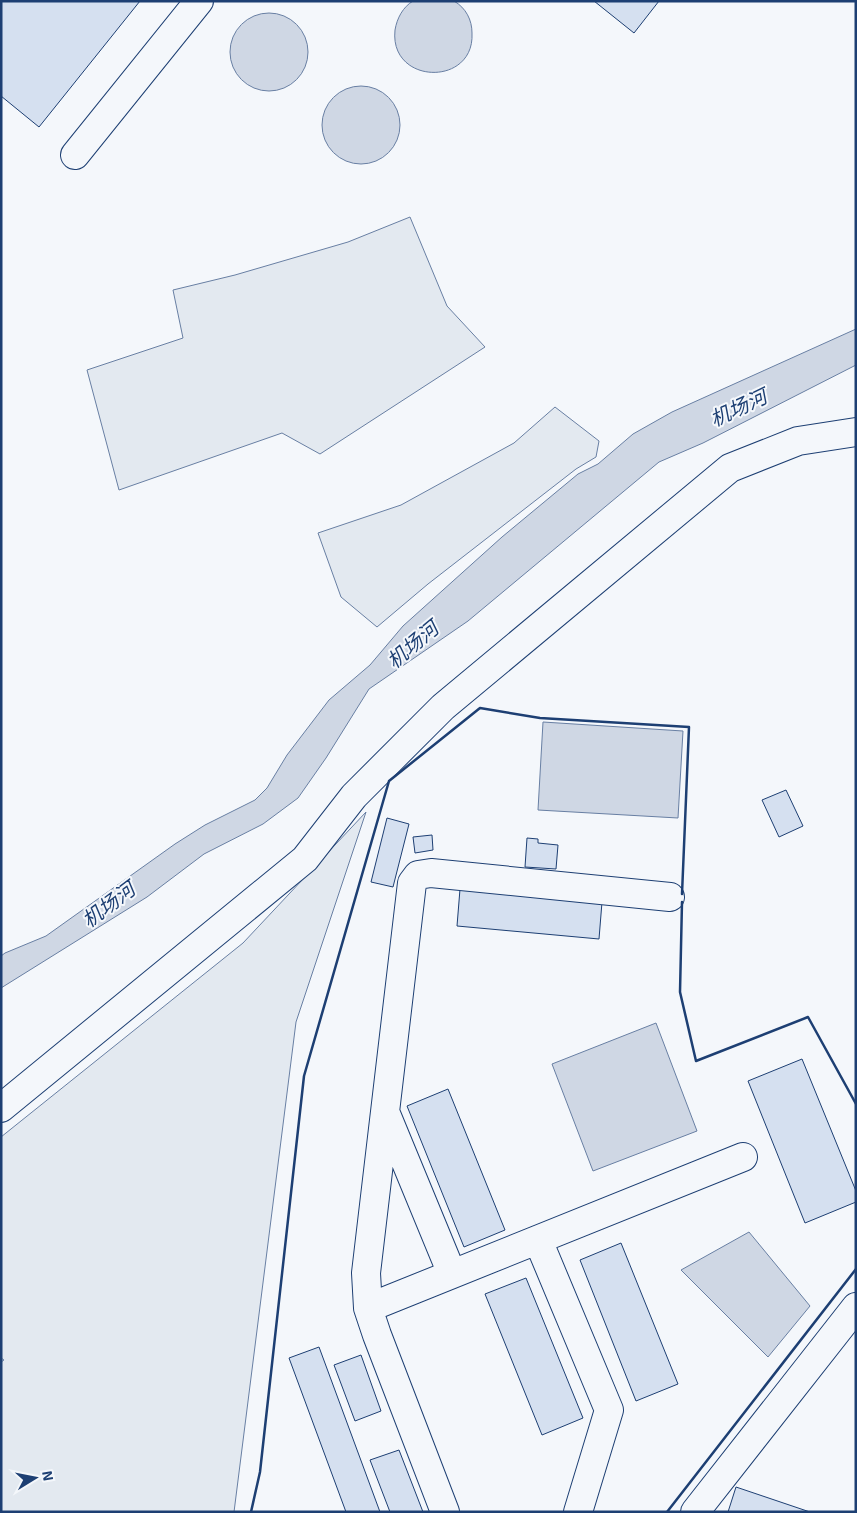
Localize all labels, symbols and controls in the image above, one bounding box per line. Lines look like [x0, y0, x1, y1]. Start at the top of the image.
water label: 机场河 [706, 382, 774, 431]
water label: 机场河 [381, 613, 446, 672]
water label: 机场河 [77, 874, 142, 932]
north arrow [10, 1453, 60, 1503]
text: N [39, 1469, 58, 1482]

